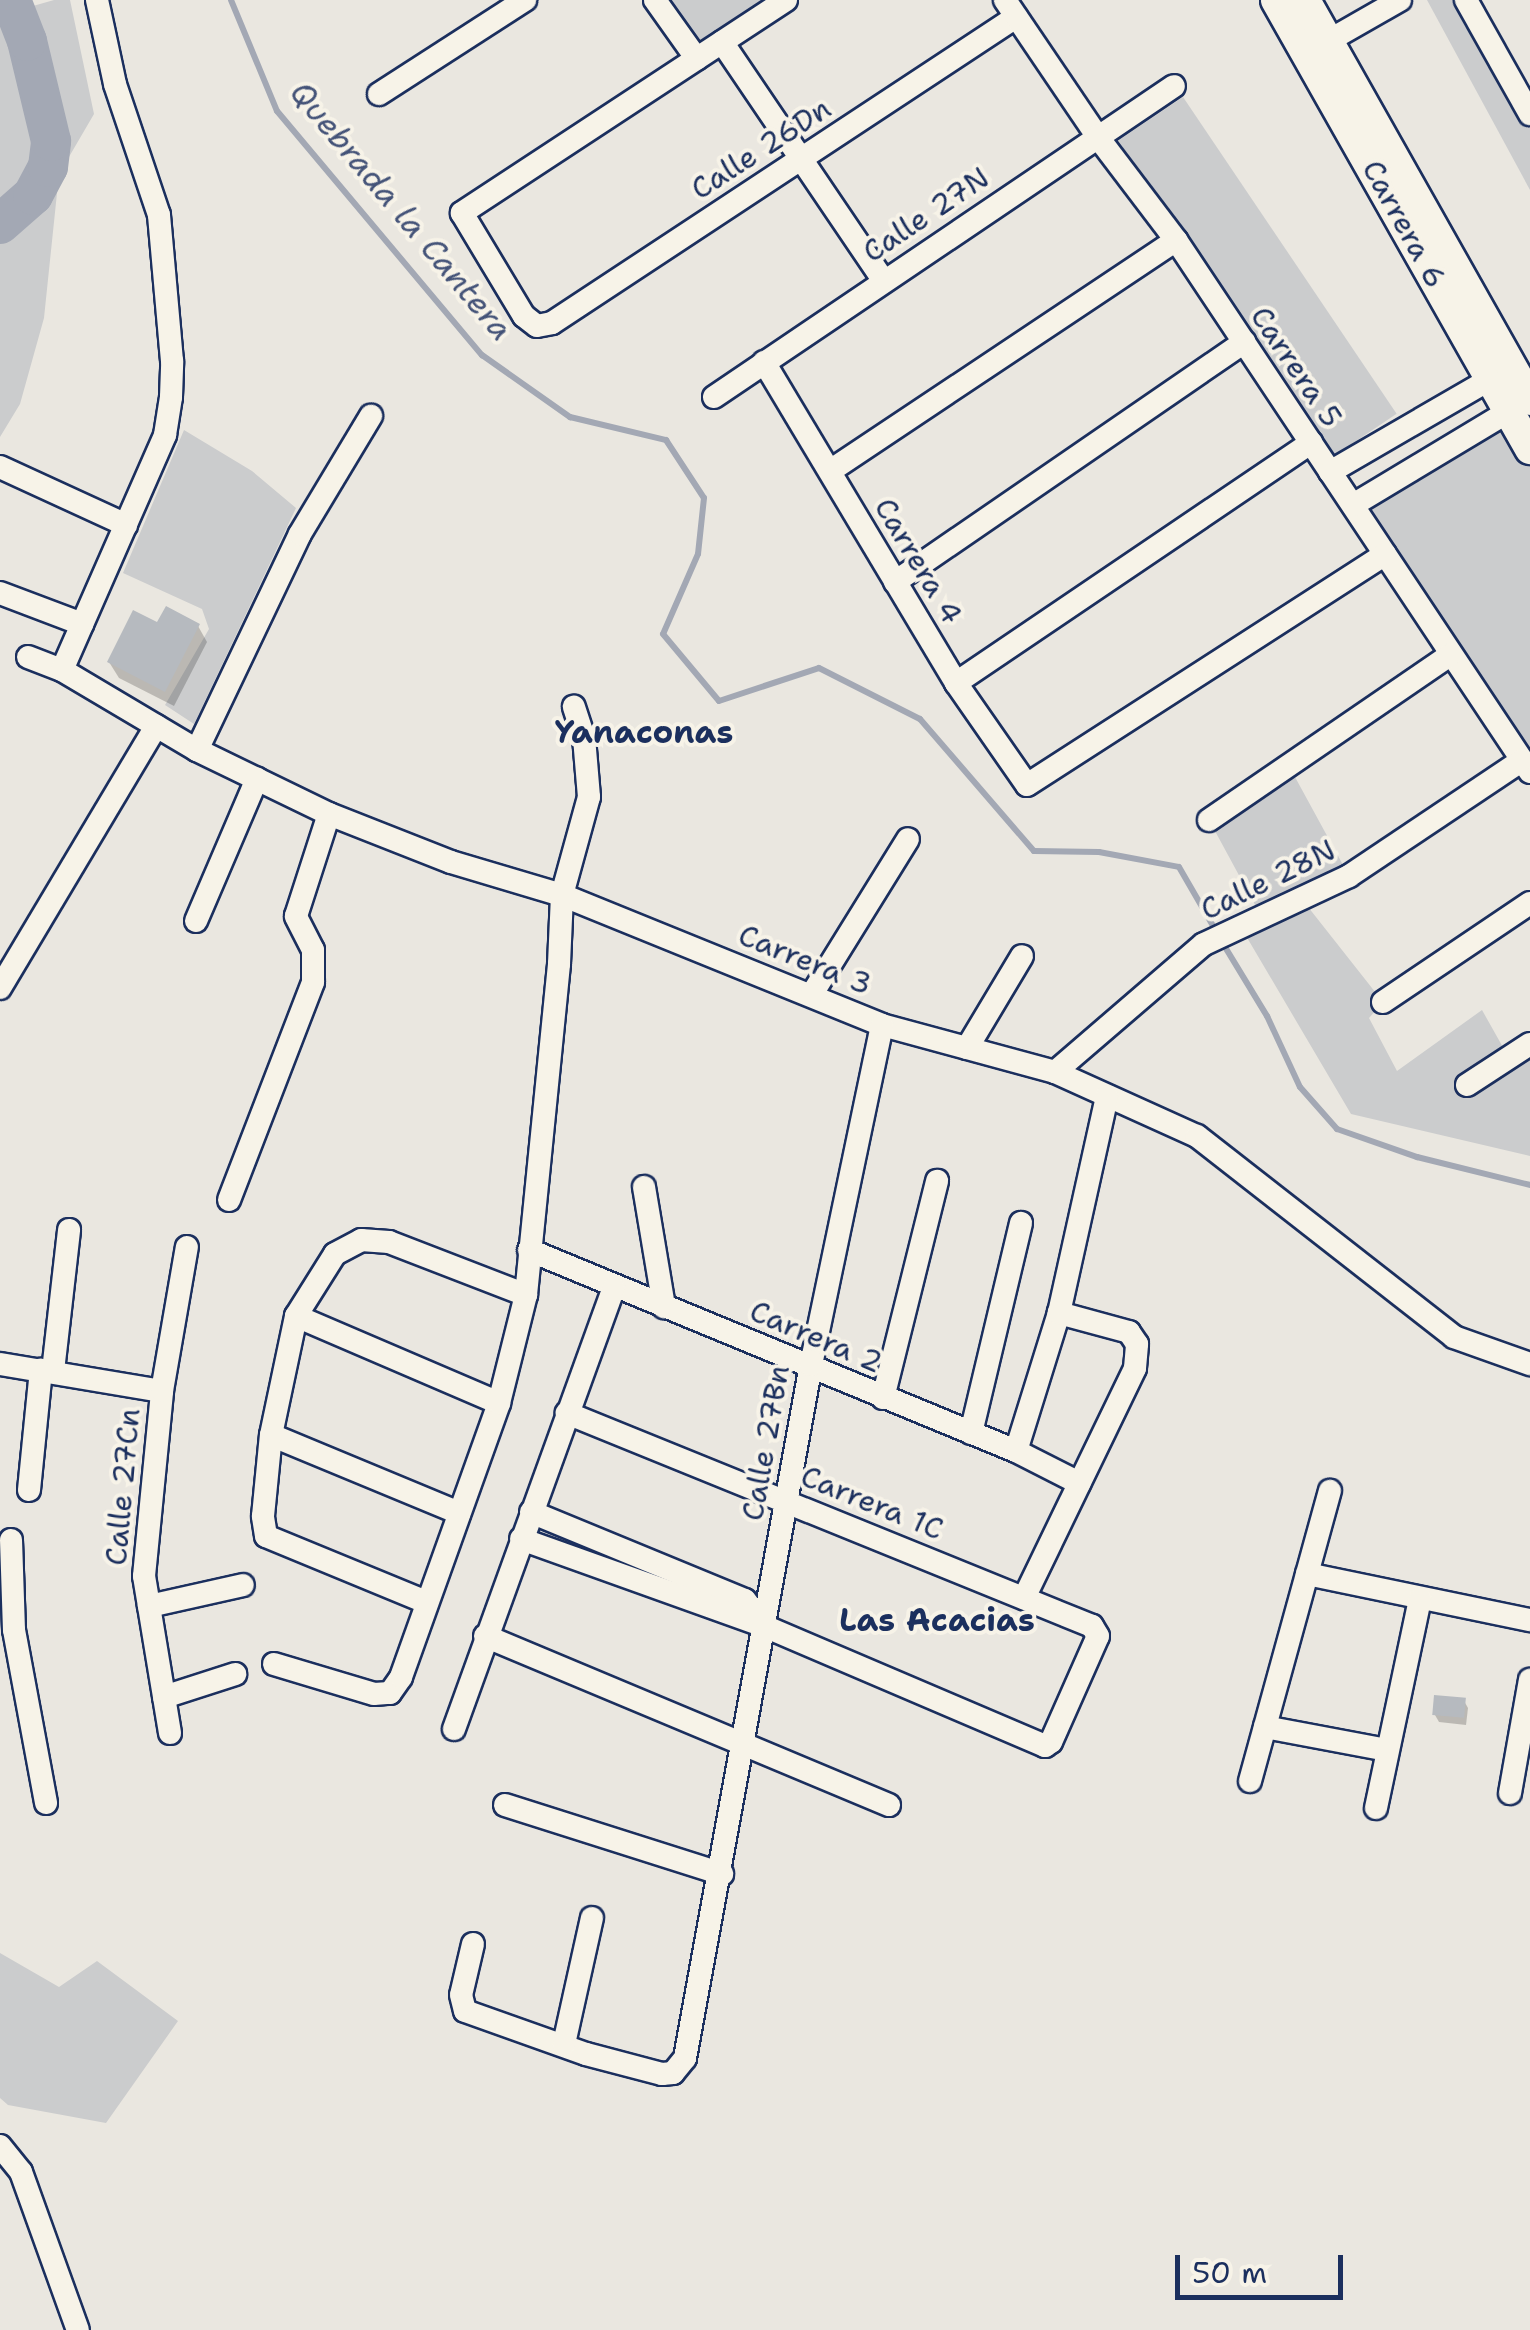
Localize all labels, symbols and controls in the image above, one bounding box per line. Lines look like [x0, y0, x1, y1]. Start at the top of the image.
water label: Quebrada la Cantera [282, 74, 520, 348]
street label: Calle 26Dn [684, 91, 838, 207]
street label: Carrera 6 [1354, 154, 1454, 294]
street label: Calle 27N [856, 160, 996, 270]
street label: Carrera 5 [1243, 300, 1349, 434]
street label: Carrera 4 [866, 492, 970, 630]
district label: Yanaconas [555, 713, 733, 751]
street label: Calle 28N [1195, 832, 1341, 928]
street label: Carrera 3 [733, 917, 877, 1003]
street label: Carrera 2 [744, 1293, 888, 1381]
street label: Calle 27Bn [735, 1362, 797, 1524]
street label: Calle 27Cn [98, 1407, 148, 1567]
street label: Carrera 1C [796, 1458, 948, 1548]
district label: Las Acacias [839, 1601, 1035, 1639]
scale bar [1180, 2235, 1348, 2297]
text: 50 m [1192, 2252, 1267, 2293]

